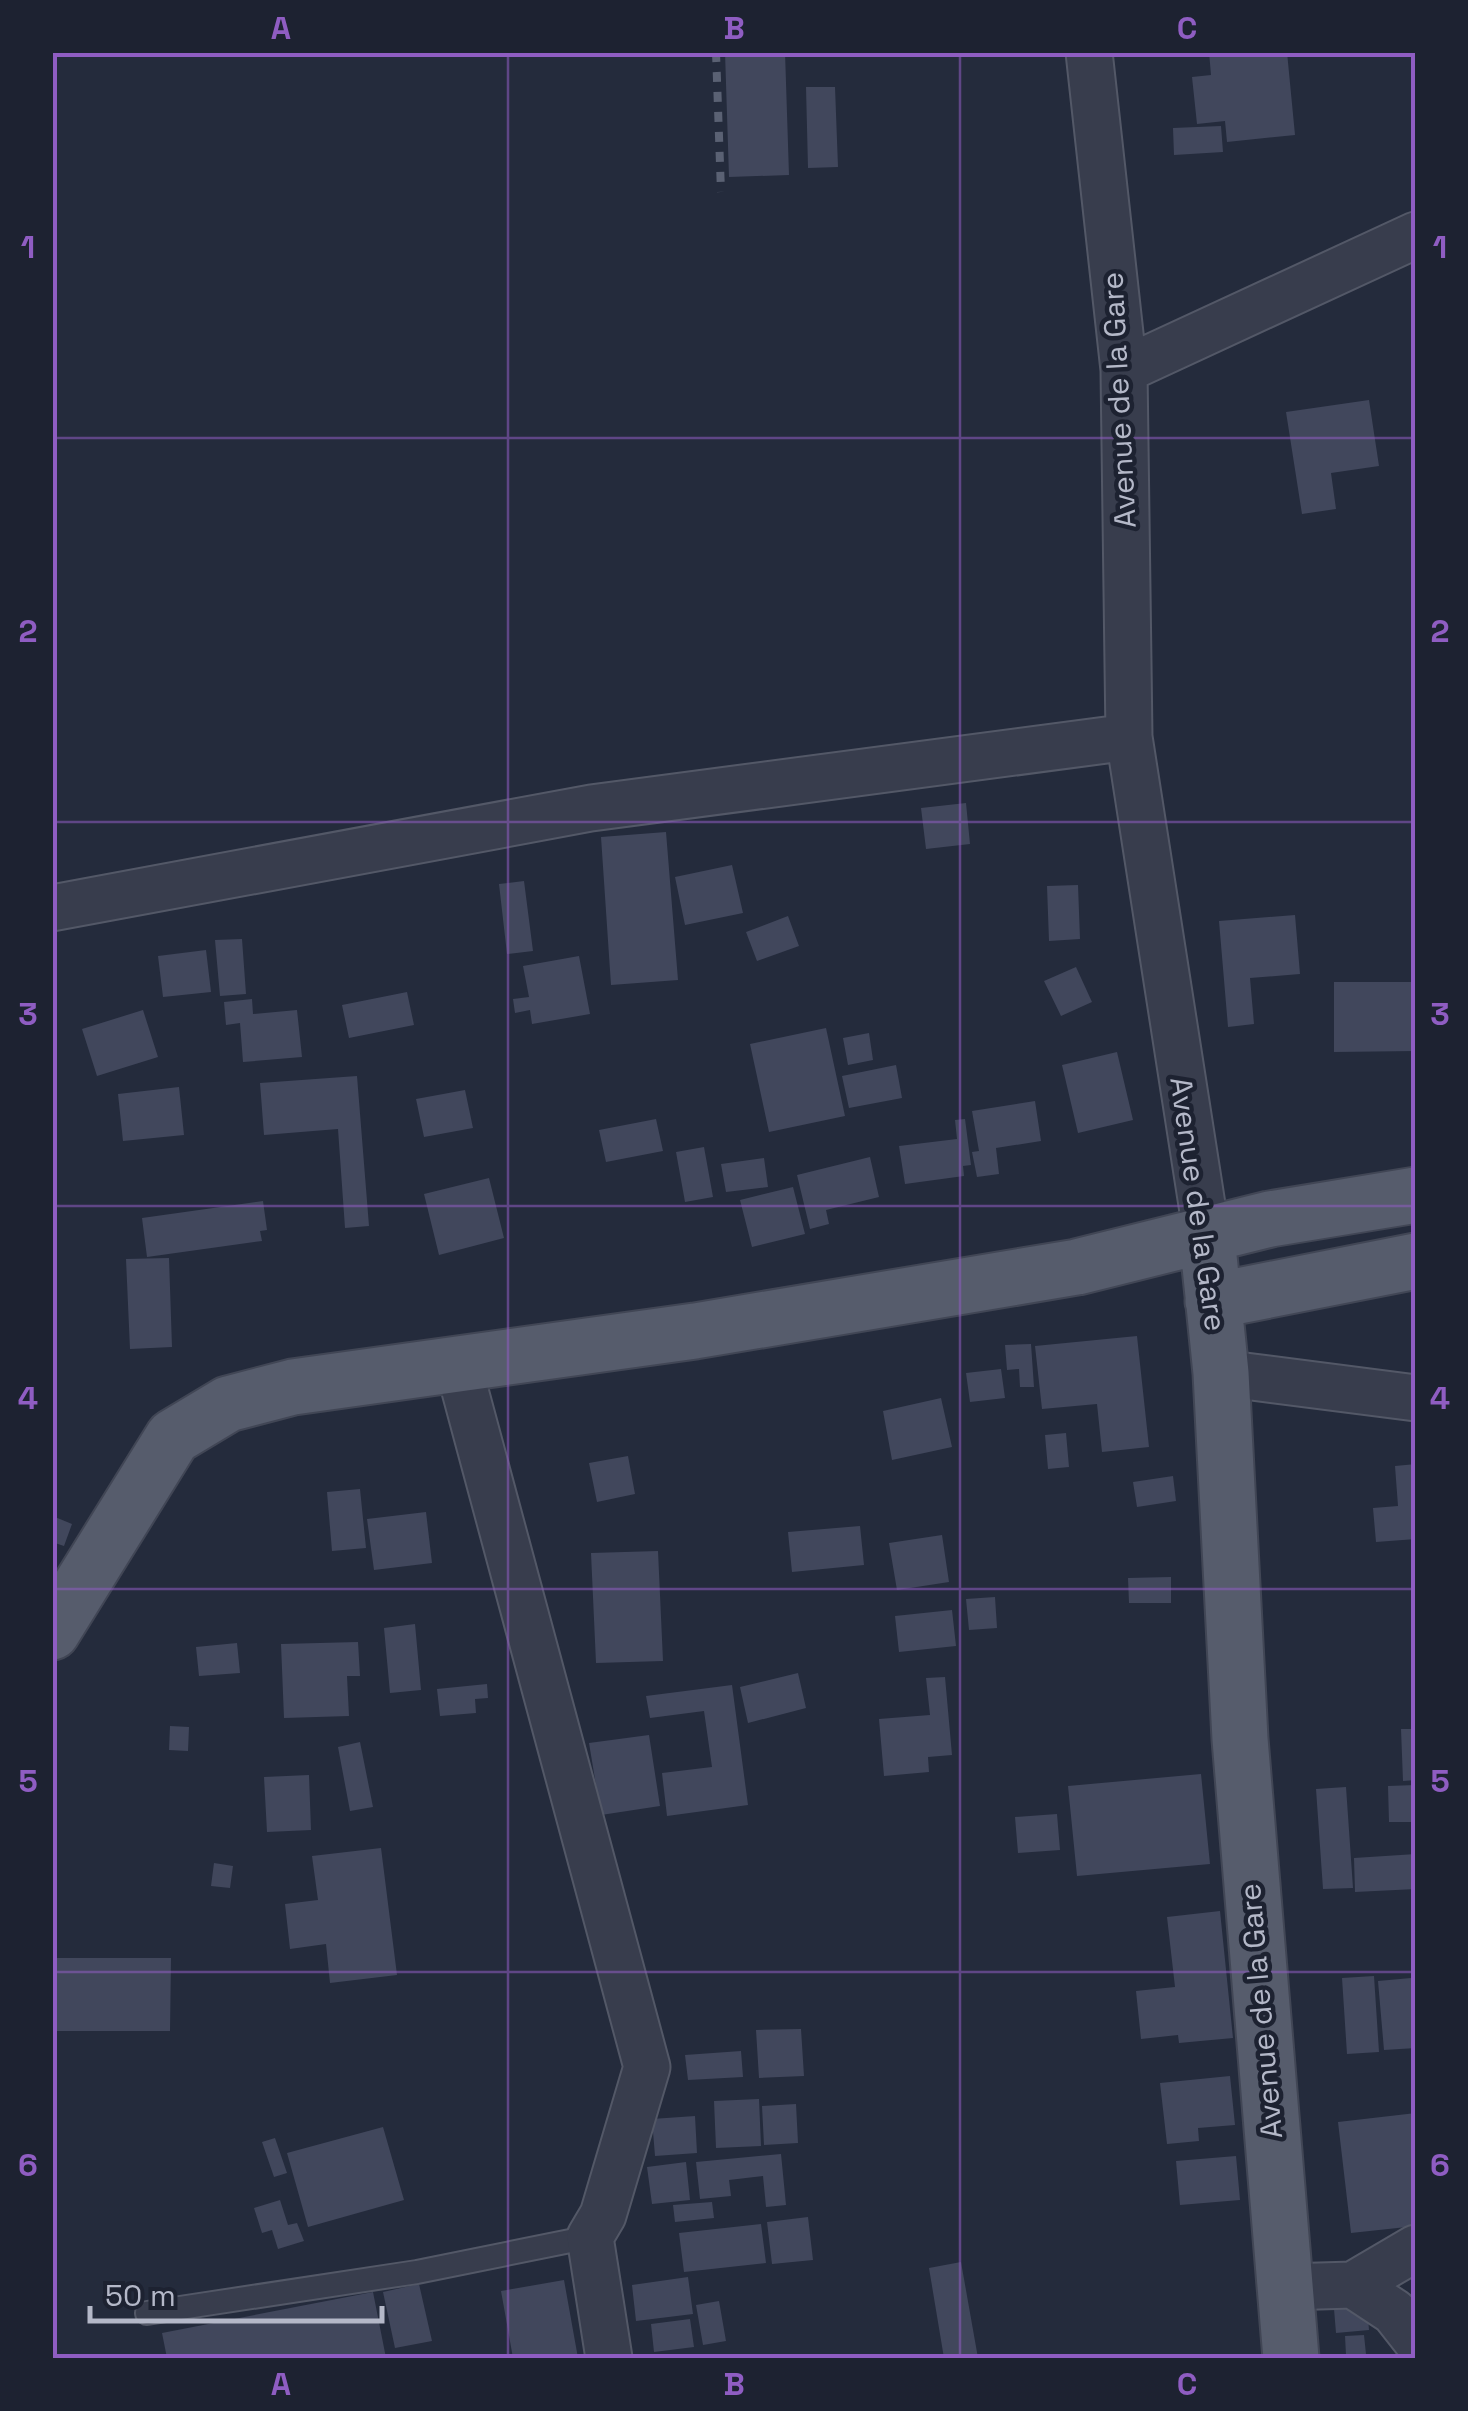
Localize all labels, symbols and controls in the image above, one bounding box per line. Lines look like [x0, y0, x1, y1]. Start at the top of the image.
text: A [271, 8, 291, 48]
text: B [723, 8, 745, 48]
text: C [1177, 8, 1197, 48]
text: 1 [21, 227, 35, 267]
text: 1 [1433, 227, 1447, 267]
street label: Avenue de la Gare [1092, 271, 1145, 529]
text: 2 [18, 611, 38, 651]
text: 2 [1430, 611, 1450, 651]
text: 3 [18, 994, 38, 1034]
text: 3 [1430, 994, 1450, 1034]
street label: Avenue de la Gare [1161, 1074, 1236, 1334]
text: 4 [18, 1378, 38, 1418]
text: 4 [1430, 1378, 1450, 1418]
text: 5 [18, 1761, 38, 1801]
text: 5 [1430, 1761, 1450, 1801]
street label: Avenue de la Gare [1230, 1882, 1291, 2140]
text: 6 [18, 2145, 38, 2185]
text: 6 [1430, 2145, 1450, 2185]
scale bar [90, 2261, 382, 2323]
text: 50 m [105, 2276, 176, 2315]
text: A [271, 2364, 291, 2404]
text: B [723, 2364, 745, 2404]
text: C [1177, 2364, 1197, 2404]

